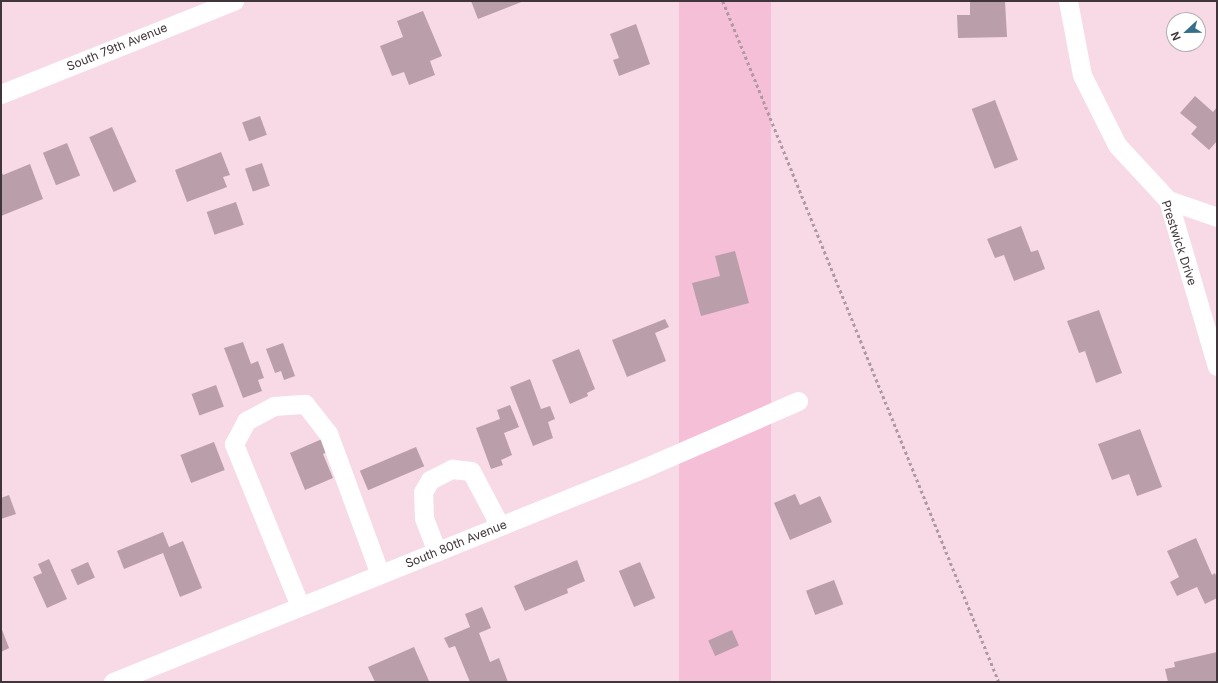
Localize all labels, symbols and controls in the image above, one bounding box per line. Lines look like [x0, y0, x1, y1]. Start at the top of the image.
north arrow [1166, 12, 1206, 52]
street label: South 79th Avenue [65, 20, 169, 74]
text: N [1168, 30, 1184, 43]
street label: Prestwick Drive [1158, 199, 1200, 287]
street label: South 80th Avenue [403, 517, 509, 571]

